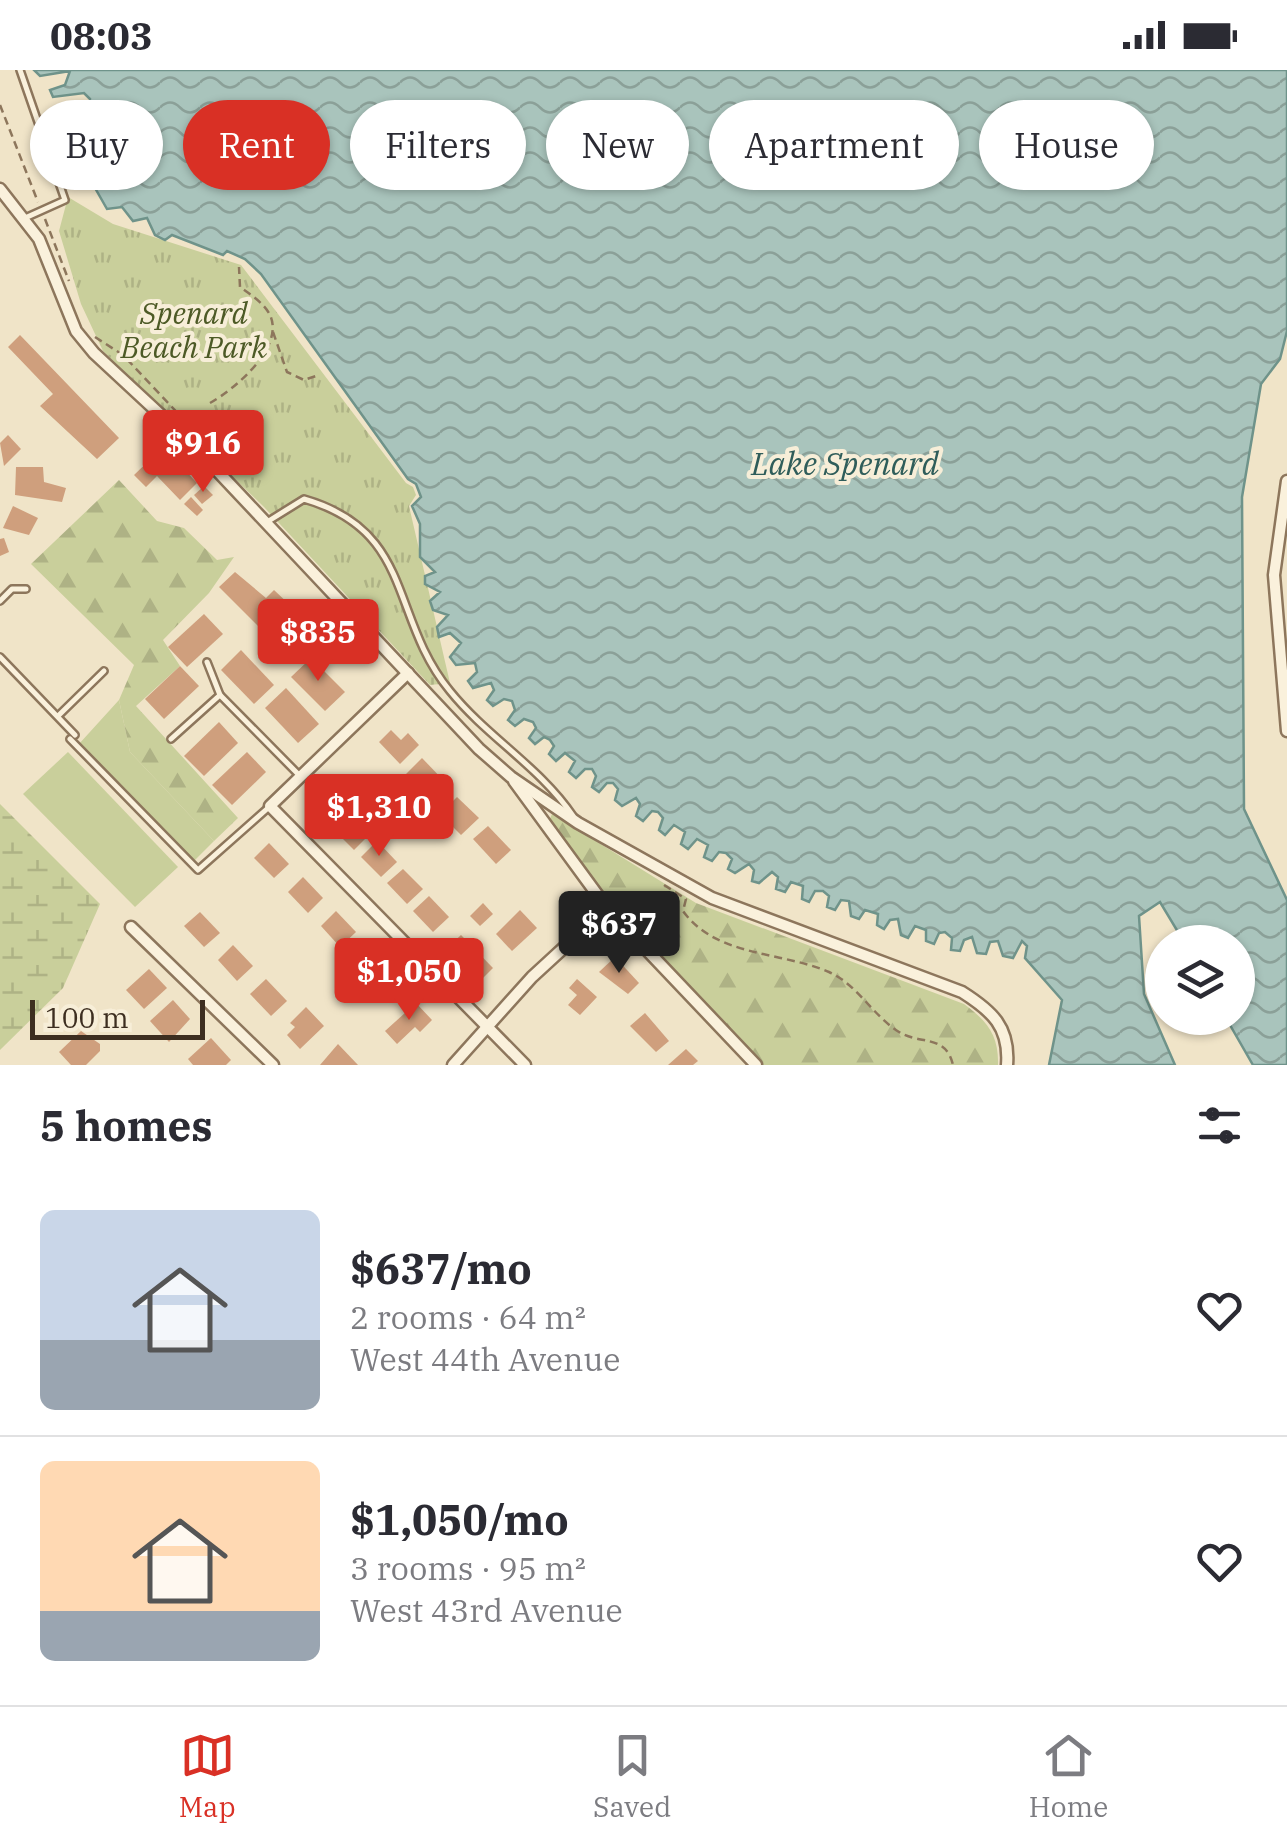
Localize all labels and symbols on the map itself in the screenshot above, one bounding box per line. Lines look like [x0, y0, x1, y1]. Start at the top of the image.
park label: Spenard Beach Park [120, 293, 267, 366]
pin: $916 [144, 410, 262, 495]
water label: Lake Spenard [750, 442, 939, 484]
pin: $835 [259, 599, 377, 684]
pin: $1,310 [298, 774, 460, 859]
pin: $637 [560, 891, 678, 976]
pin: $1,050 [328, 938, 490, 1023]
scale bar [30, 995, 205, 1040]

